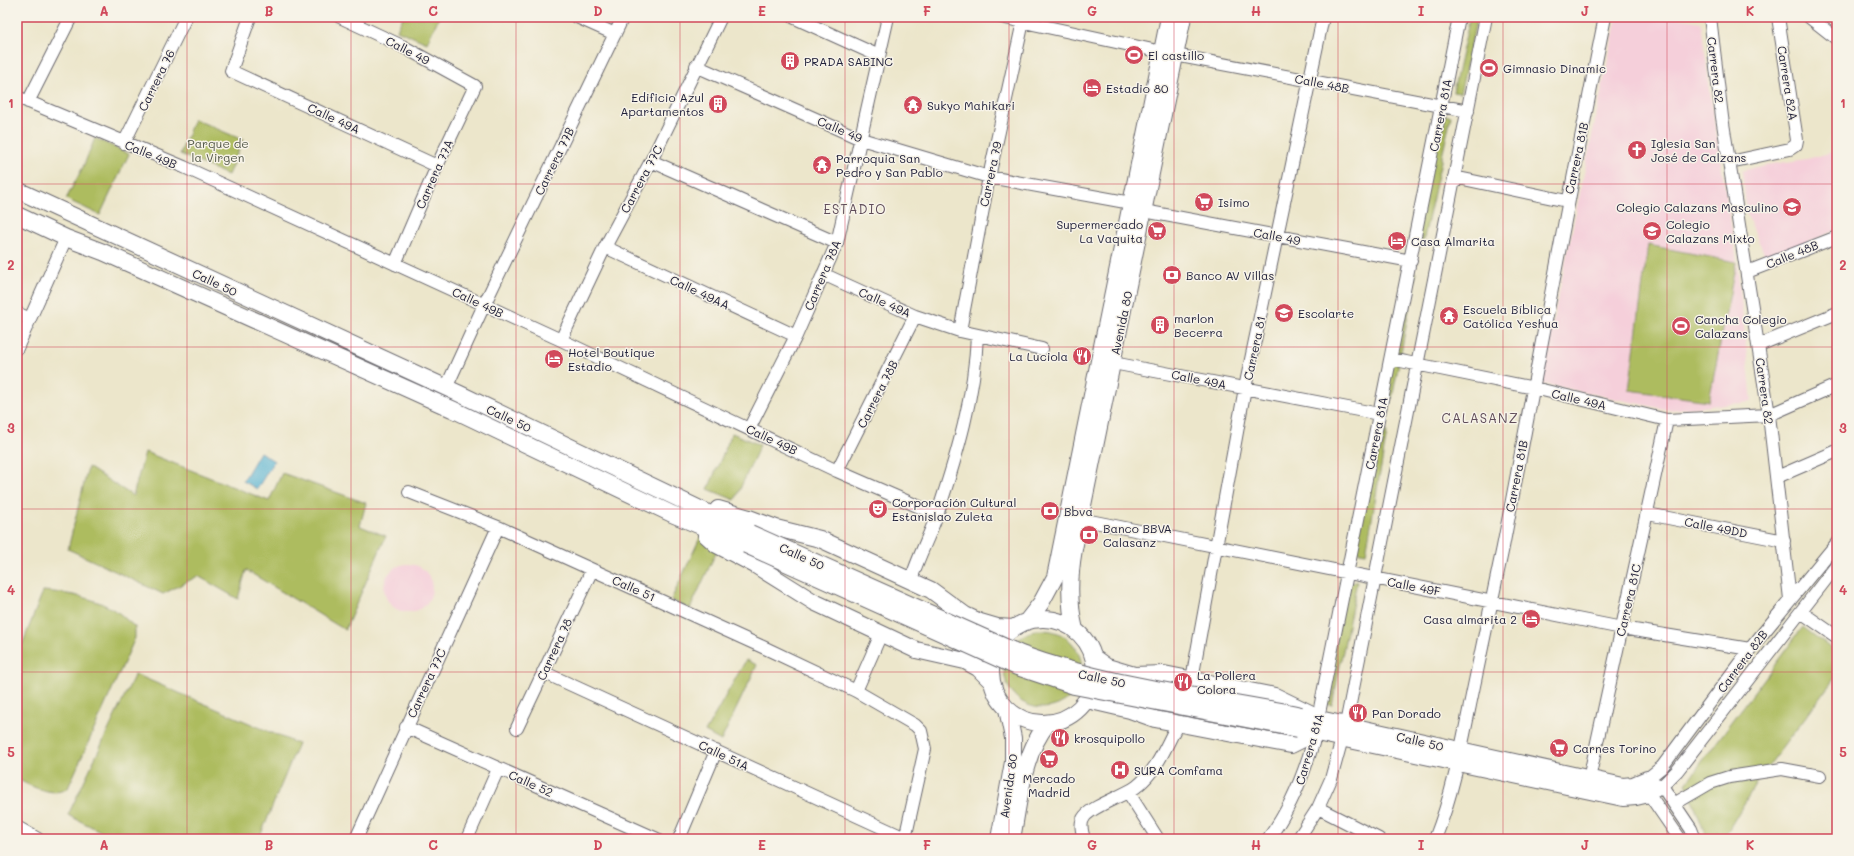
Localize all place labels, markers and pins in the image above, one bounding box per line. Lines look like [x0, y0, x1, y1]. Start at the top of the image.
sports icon: El castillo [1123, 44, 1145, 66]
place label: El castillo [1148, 47, 1204, 63]
building icon: PRADA SABINC [779, 50, 801, 72]
place label: PRADA SABINC [804, 53, 893, 69]
sports icon: Gimnasio Dinamic [1478, 57, 1500, 79]
place label: Gimnasio Dinamic [1503, 60, 1606, 76]
hotel icon: Estadio 80 [1081, 77, 1103, 99]
place label: Estadio 80 [1106, 80, 1169, 96]
place label: Edificio Azul Apartamentos [620, 89, 704, 119]
building icon: Edificio Azul Apartamentos [707, 93, 729, 115]
temple icon: Sukyo Mahikari [902, 94, 924, 116]
place label: Sukyo Mahikari [927, 97, 1015, 113]
place label: Iglesia San José de Calzans [1651, 135, 1747, 165]
church icon: Iglesia San José de Calzans [1626, 139, 1648, 161]
place label: Parroquia San Pedro y San Pablo [836, 150, 943, 180]
temple icon: Parroquia San Pedro y San Pablo [811, 154, 833, 176]
supermarket icon: Isimo [1193, 191, 1215, 213]
place label: Isimo [1218, 194, 1249, 210]
school or university icon: Colegio Calazans Masculino [1781, 196, 1803, 218]
place label: Colegio Calazans Masculino [1616, 199, 1778, 215]
place label: Supermercado La Vaquita [1057, 216, 1143, 246]
place label: Colegio Calazans Mixto [1666, 216, 1755, 246]
supermarket icon: Supermercado La Vaquita [1146, 220, 1168, 242]
school or university icon: Colegio Calazans Mixto [1641, 220, 1663, 242]
hotel icon: Casa Almarita [1386, 230, 1408, 252]
place label: Casa Almarita [1411, 233, 1495, 249]
bank icon: Banco AV Villas [1161, 264, 1183, 286]
place label: Banco AV Villas [1186, 267, 1275, 283]
place label: Escuela Bíblica Católica Yeshua [1463, 301, 1558, 331]
school or university icon: Escolarte [1273, 302, 1295, 324]
place label: Escolarte [1298, 305, 1354, 321]
temple icon: Escuela Bíblica Católica Yeshua [1438, 305, 1460, 327]
place label: marlon Becerra [1174, 310, 1223, 340]
place label: Cancha Colegio Calazans [1695, 311, 1787, 341]
building icon: marlon Becerra [1149, 314, 1171, 336]
sports icon: Cancha Colegio Calazans [1670, 315, 1692, 337]
place label: Hotel Boutique Estadio [568, 344, 655, 374]
restaurant icon: La Luciola [1071, 345, 1093, 367]
hotel icon: Hotel Boutique Estadio [543, 348, 565, 370]
place label: La Luciola [1009, 348, 1068, 364]
place label: Corporación Cultural Estanislao Zuleta [892, 494, 1017, 524]
theatre icon: Corporación Cultural Estanislao Zuleta [867, 498, 889, 520]
bank icon: Bbva [1039, 500, 1061, 522]
place label: Bbva [1064, 503, 1093, 519]
place label: Banco BBVA Calasanz [1103, 520, 1172, 550]
bank icon: Banco BBVA Calasanz [1078, 524, 1100, 546]
hotel icon: Casa almarita 2 [1520, 608, 1542, 630]
place label: Casa almarita 2 [1423, 611, 1517, 627]
place label: La Pollera Colora [1197, 667, 1256, 697]
restaurant icon: La Pollera Colora [1172, 671, 1194, 693]
restaurant icon: Pan Dorado [1347, 702, 1369, 724]
place label: Pan Dorado [1372, 705, 1441, 721]
restaurant icon: krosquipollo [1049, 727, 1071, 749]
place label: krosquipollo [1074, 730, 1145, 746]
supermarket icon: Carnes Torino [1548, 737, 1570, 759]
place label: Carnes Torino [1573, 740, 1656, 756]
supermarket icon: Mercado Madrid [1038, 748, 1060, 770]
hospital icon: SURA Comfama [1109, 759, 1131, 781]
place label: SURA Comfama [1134, 762, 1223, 778]
place label: Mercado Madrid [1023, 770, 1075, 800]

